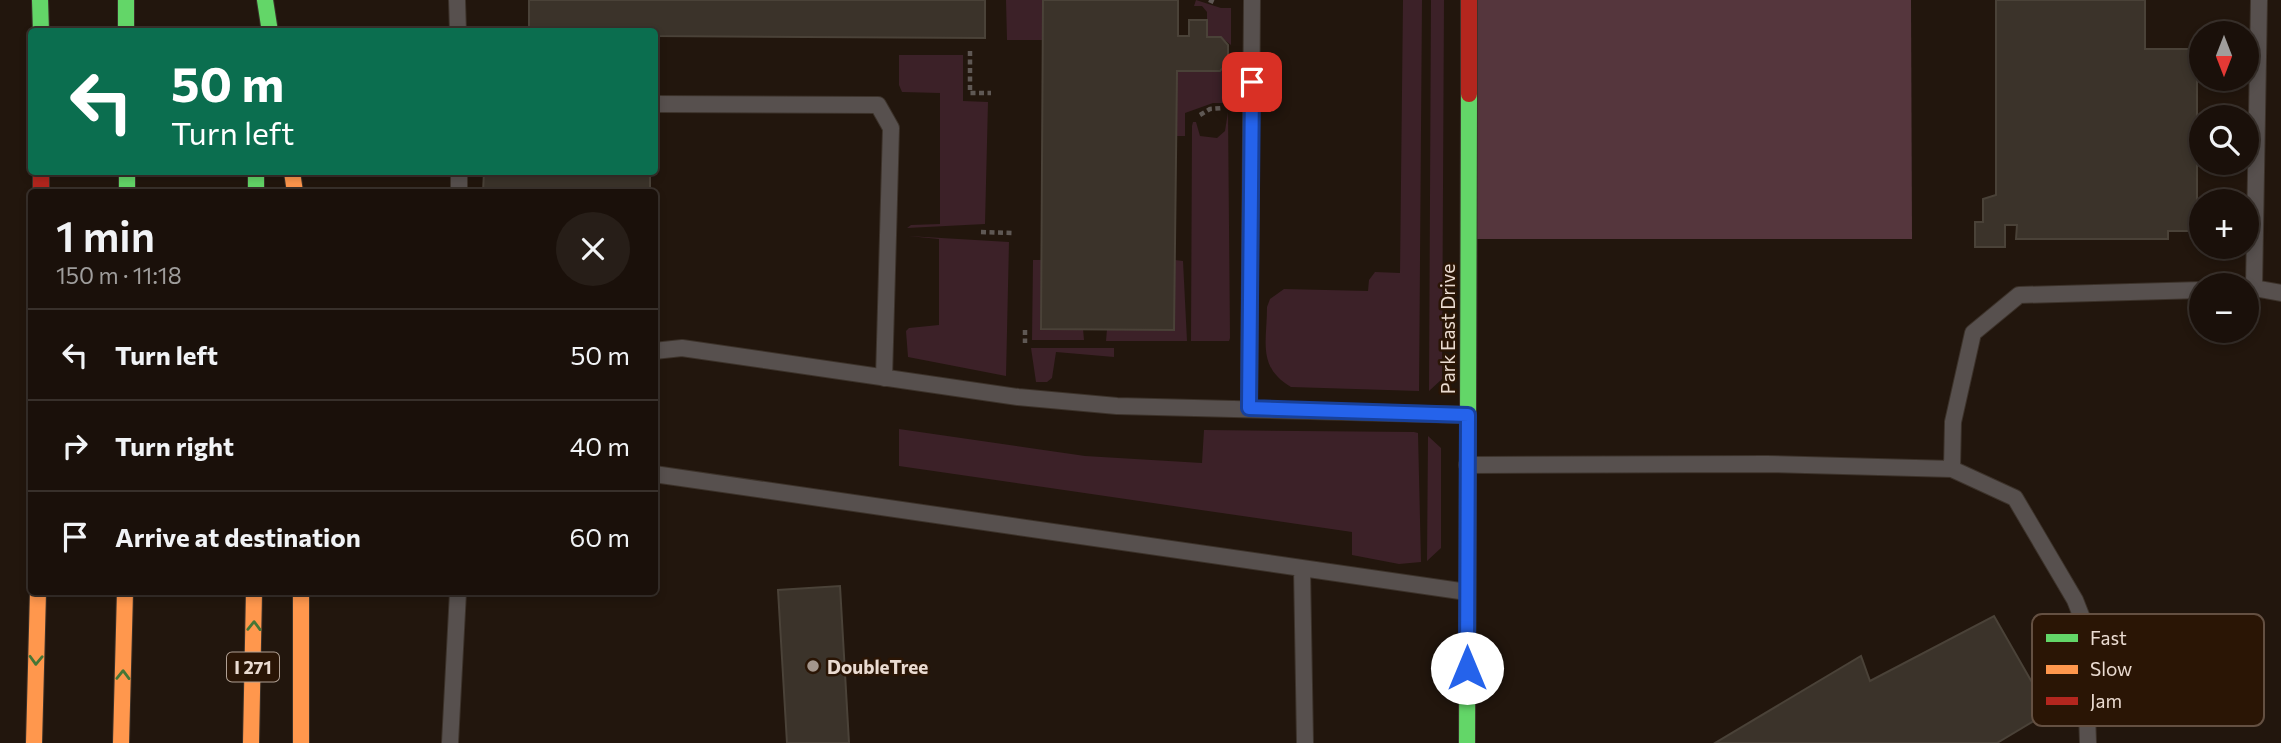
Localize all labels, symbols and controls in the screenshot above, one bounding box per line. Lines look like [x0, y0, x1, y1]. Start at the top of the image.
north arrow [2189, 21, 2259, 91]
map controls [2189, 21, 2259, 343]
text: 50 m [171, 52, 284, 112]
pin [1222, 52, 1282, 112]
icon: left [56, 56, 147, 147]
icon: arrive [1233, 63, 1271, 101]
button: search [2189, 105, 2259, 175]
text: Turn left [171, 112, 295, 152]
button: + [2189, 189, 2259, 259]
text: 1 min [56, 209, 155, 261]
button: close [556, 212, 630, 286]
text: 150 m · 11:18 [56, 261, 182, 289]
street label: Park East Drive [1436, 264, 1459, 394]
button: − [2189, 273, 2259, 343]
icon: left [56, 336, 94, 374]
text: Turn left [115, 339, 218, 370]
text: 50 m [570, 339, 630, 370]
icon: right [56, 427, 94, 465]
text: Turn right [115, 430, 234, 461]
text: 40 m [570, 430, 630, 461]
icon: arrive [56, 518, 94, 556]
text: Arrive at destination [115, 521, 361, 552]
text: 60 m [570, 521, 630, 552]
legend [2032, 614, 2264, 726]
one-way arrow [246, 620, 262, 631]
text: Fast [2090, 626, 2127, 649]
position arrow [1430, 631, 1504, 705]
road number: I 271 [227, 652, 279, 682]
one-way arrow [28, 655, 44, 665]
place label: DoubleTree [827, 655, 928, 678]
text: Slow [2090, 657, 2132, 680]
marker: DoubleTree [805, 658, 821, 674]
one-way arrow [115, 669, 130, 680]
text: Jam [2090, 689, 2122, 712]

